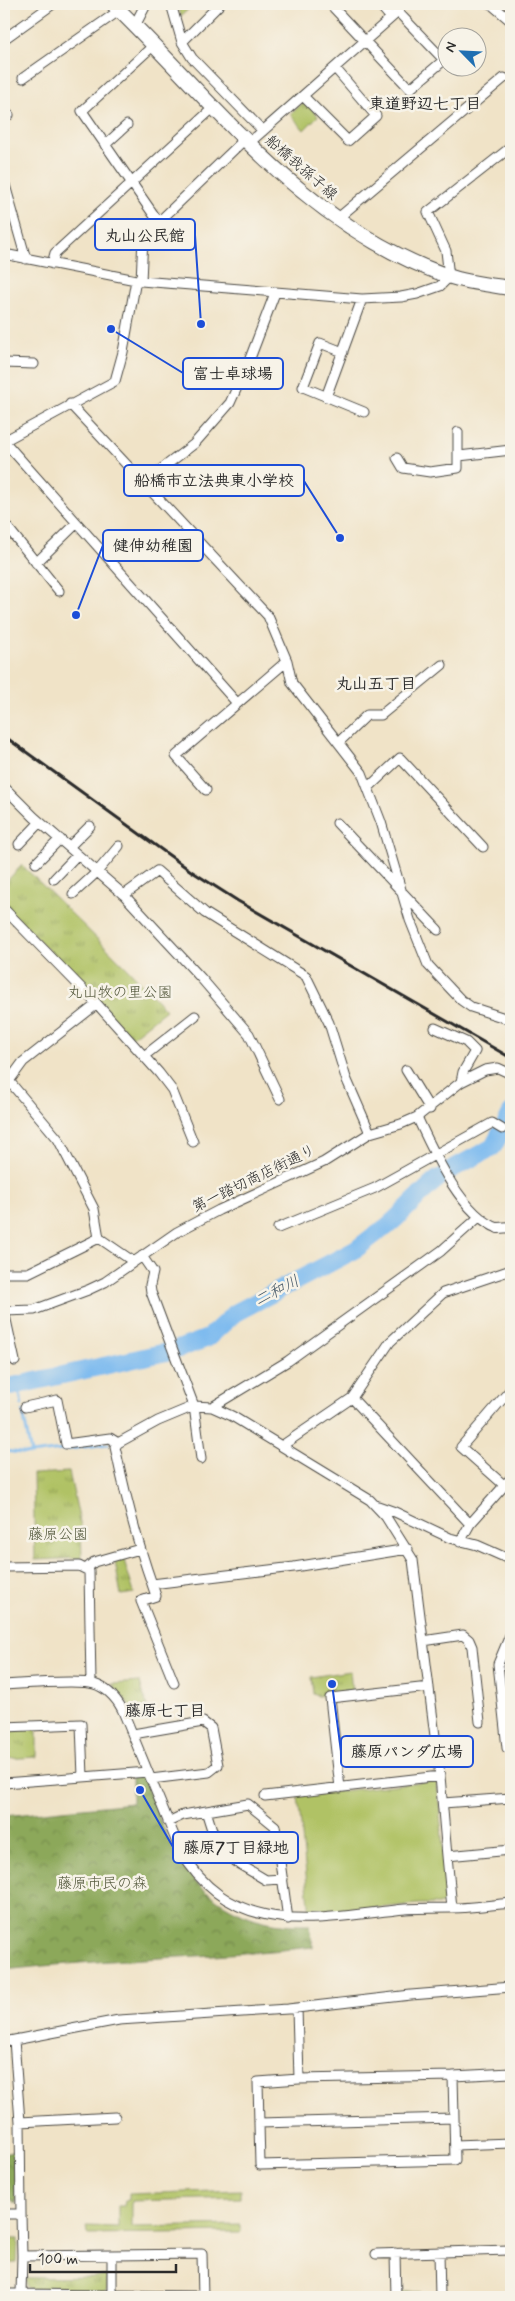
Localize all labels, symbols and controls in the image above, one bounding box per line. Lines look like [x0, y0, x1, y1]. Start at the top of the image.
north arrow [438, 28, 488, 78]
text: N [441, 39, 461, 55]
district label: 東道野辺七丁目 [369, 94, 481, 115]
street label: 船橋我孫子線 [260, 131, 342, 205]
callout: 丸山公民館 [95, 219, 195, 250]
text: 丸山公民館 [105, 226, 185, 247]
callout: 富士卓球場 [183, 358, 283, 389]
text: 富士卓球場 [193, 364, 273, 385]
callout: 船橋市立法典東小学校 [124, 465, 304, 496]
text: 船橋市立法典東小学校 [134, 471, 294, 492]
callout: 健伸幼稚園 [103, 530, 203, 561]
text: 健伸幼稚園 [113, 536, 193, 557]
district label: 丸山五丁目 [336, 674, 416, 695]
park label: 丸山牧の里公園 [67, 983, 173, 1003]
street label: 第一踏切商店街通り [189, 1140, 319, 1218]
water label: 二和川 [251, 1271, 303, 1311]
park label: 藤原公園 [28, 1525, 88, 1545]
district label: 藤原七丁目 [125, 1701, 205, 1722]
callout: 藤原パンダ広場 [341, 1736, 473, 1767]
text: 藤原パンダ広場 [351, 1742, 463, 1763]
callout: 藤原7丁目緑地 [173, 1832, 298, 1863]
text: 藤原7丁目緑地 [183, 1838, 289, 1859]
park label: 藤原市民の森 [57, 1874, 147, 1894]
scale bar [30, 2241, 176, 2273]
text: 100 m [38, 2250, 78, 2270]

